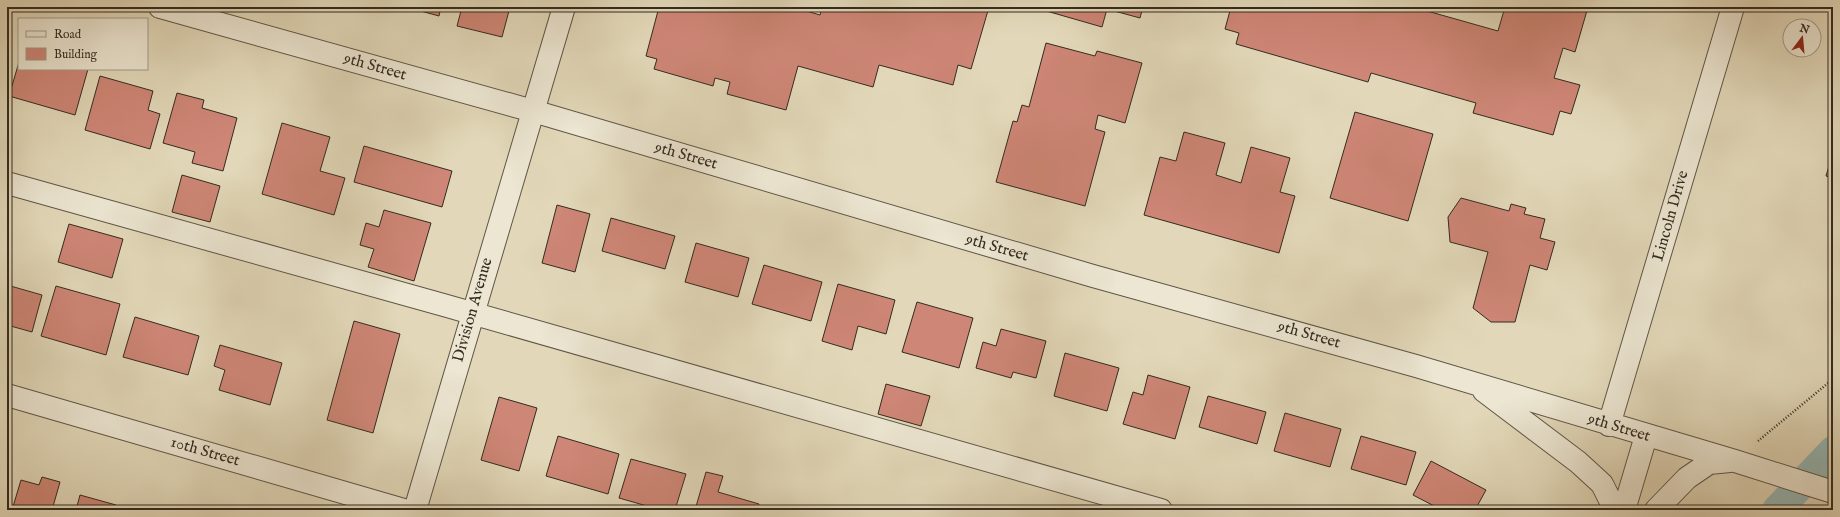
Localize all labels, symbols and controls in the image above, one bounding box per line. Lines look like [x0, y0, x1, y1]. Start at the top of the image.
legend [18, 18, 148, 70]
north arrow [1782, 18, 1822, 58]
text: N [1797, 21, 1811, 38]
text: Road [54, 27, 82, 42]
text: Building [54, 47, 98, 62]
street label: 9th Street [340, 48, 409, 86]
street label: 9th Street [651, 137, 720, 175]
street label: Lincoln Drive [1649, 168, 1693, 264]
street label: 9th Street [962, 229, 1031, 267]
street label: Division Avenue [449, 255, 497, 365]
street label: 9th Street [1274, 316, 1343, 354]
street label: 9th Street [1584, 409, 1653, 447]
street label: 10th Street [168, 433, 242, 472]

